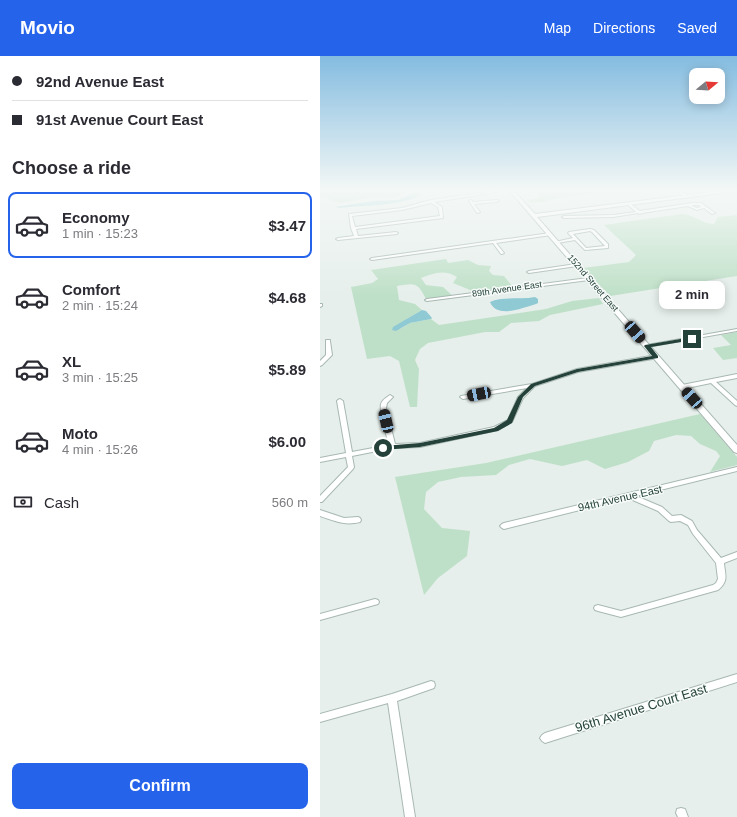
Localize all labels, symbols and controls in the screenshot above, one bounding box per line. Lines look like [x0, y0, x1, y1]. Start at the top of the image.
text: Movio [20, 17, 75, 38]
text: Map [544, 20, 571, 36]
text: Directions [593, 20, 655, 36]
text: Saved [677, 20, 717, 36]
north arrow [689, 68, 725, 104]
map controls [689, 68, 725, 104]
text: 92nd Avenue East [36, 73, 164, 90]
text: 91st Avenue Court East [36, 111, 203, 128]
text: Choose a ride [12, 158, 131, 178]
icon: car [14, 207, 50, 243]
text: Economy [62, 209, 130, 226]
text: $3.47 [268, 217, 306, 234]
text: 1 min · 15:23 [62, 226, 138, 241]
street label: 152nd Street East [566, 253, 621, 314]
icon: car [14, 279, 50, 315]
street label: 89th Avenue East [471, 279, 543, 299]
text: Comfort [62, 281, 120, 298]
callout: 2 min [659, 281, 725, 309]
text: 2 min [675, 287, 709, 302]
text: $4.68 [268, 289, 306, 306]
text: 2 min · 15:24 [62, 298, 138, 313]
car [623, 319, 647, 345]
route end [683, 330, 701, 348]
icon: car [14, 351, 50, 387]
text: XL [62, 353, 81, 370]
text: $5.89 [268, 361, 306, 378]
text: 3 min · 15:25 [62, 370, 138, 385]
car [680, 385, 704, 411]
car [466, 386, 492, 402]
car [377, 408, 395, 434]
icon: car [14, 423, 50, 459]
text: Moto [62, 425, 98, 442]
text: $6.00 [268, 433, 306, 450]
route start [374, 439, 392, 457]
text: 4 min · 15:26 [62, 442, 138, 457]
street label: 94th Avenue East [577, 482, 663, 514]
icon: cash [12, 491, 34, 513]
text: Cash [44, 494, 79, 511]
text: 560 m [272, 495, 308, 510]
street label: 96th Avenue Court East [573, 681, 709, 735]
button: Confirm [12, 763, 308, 809]

